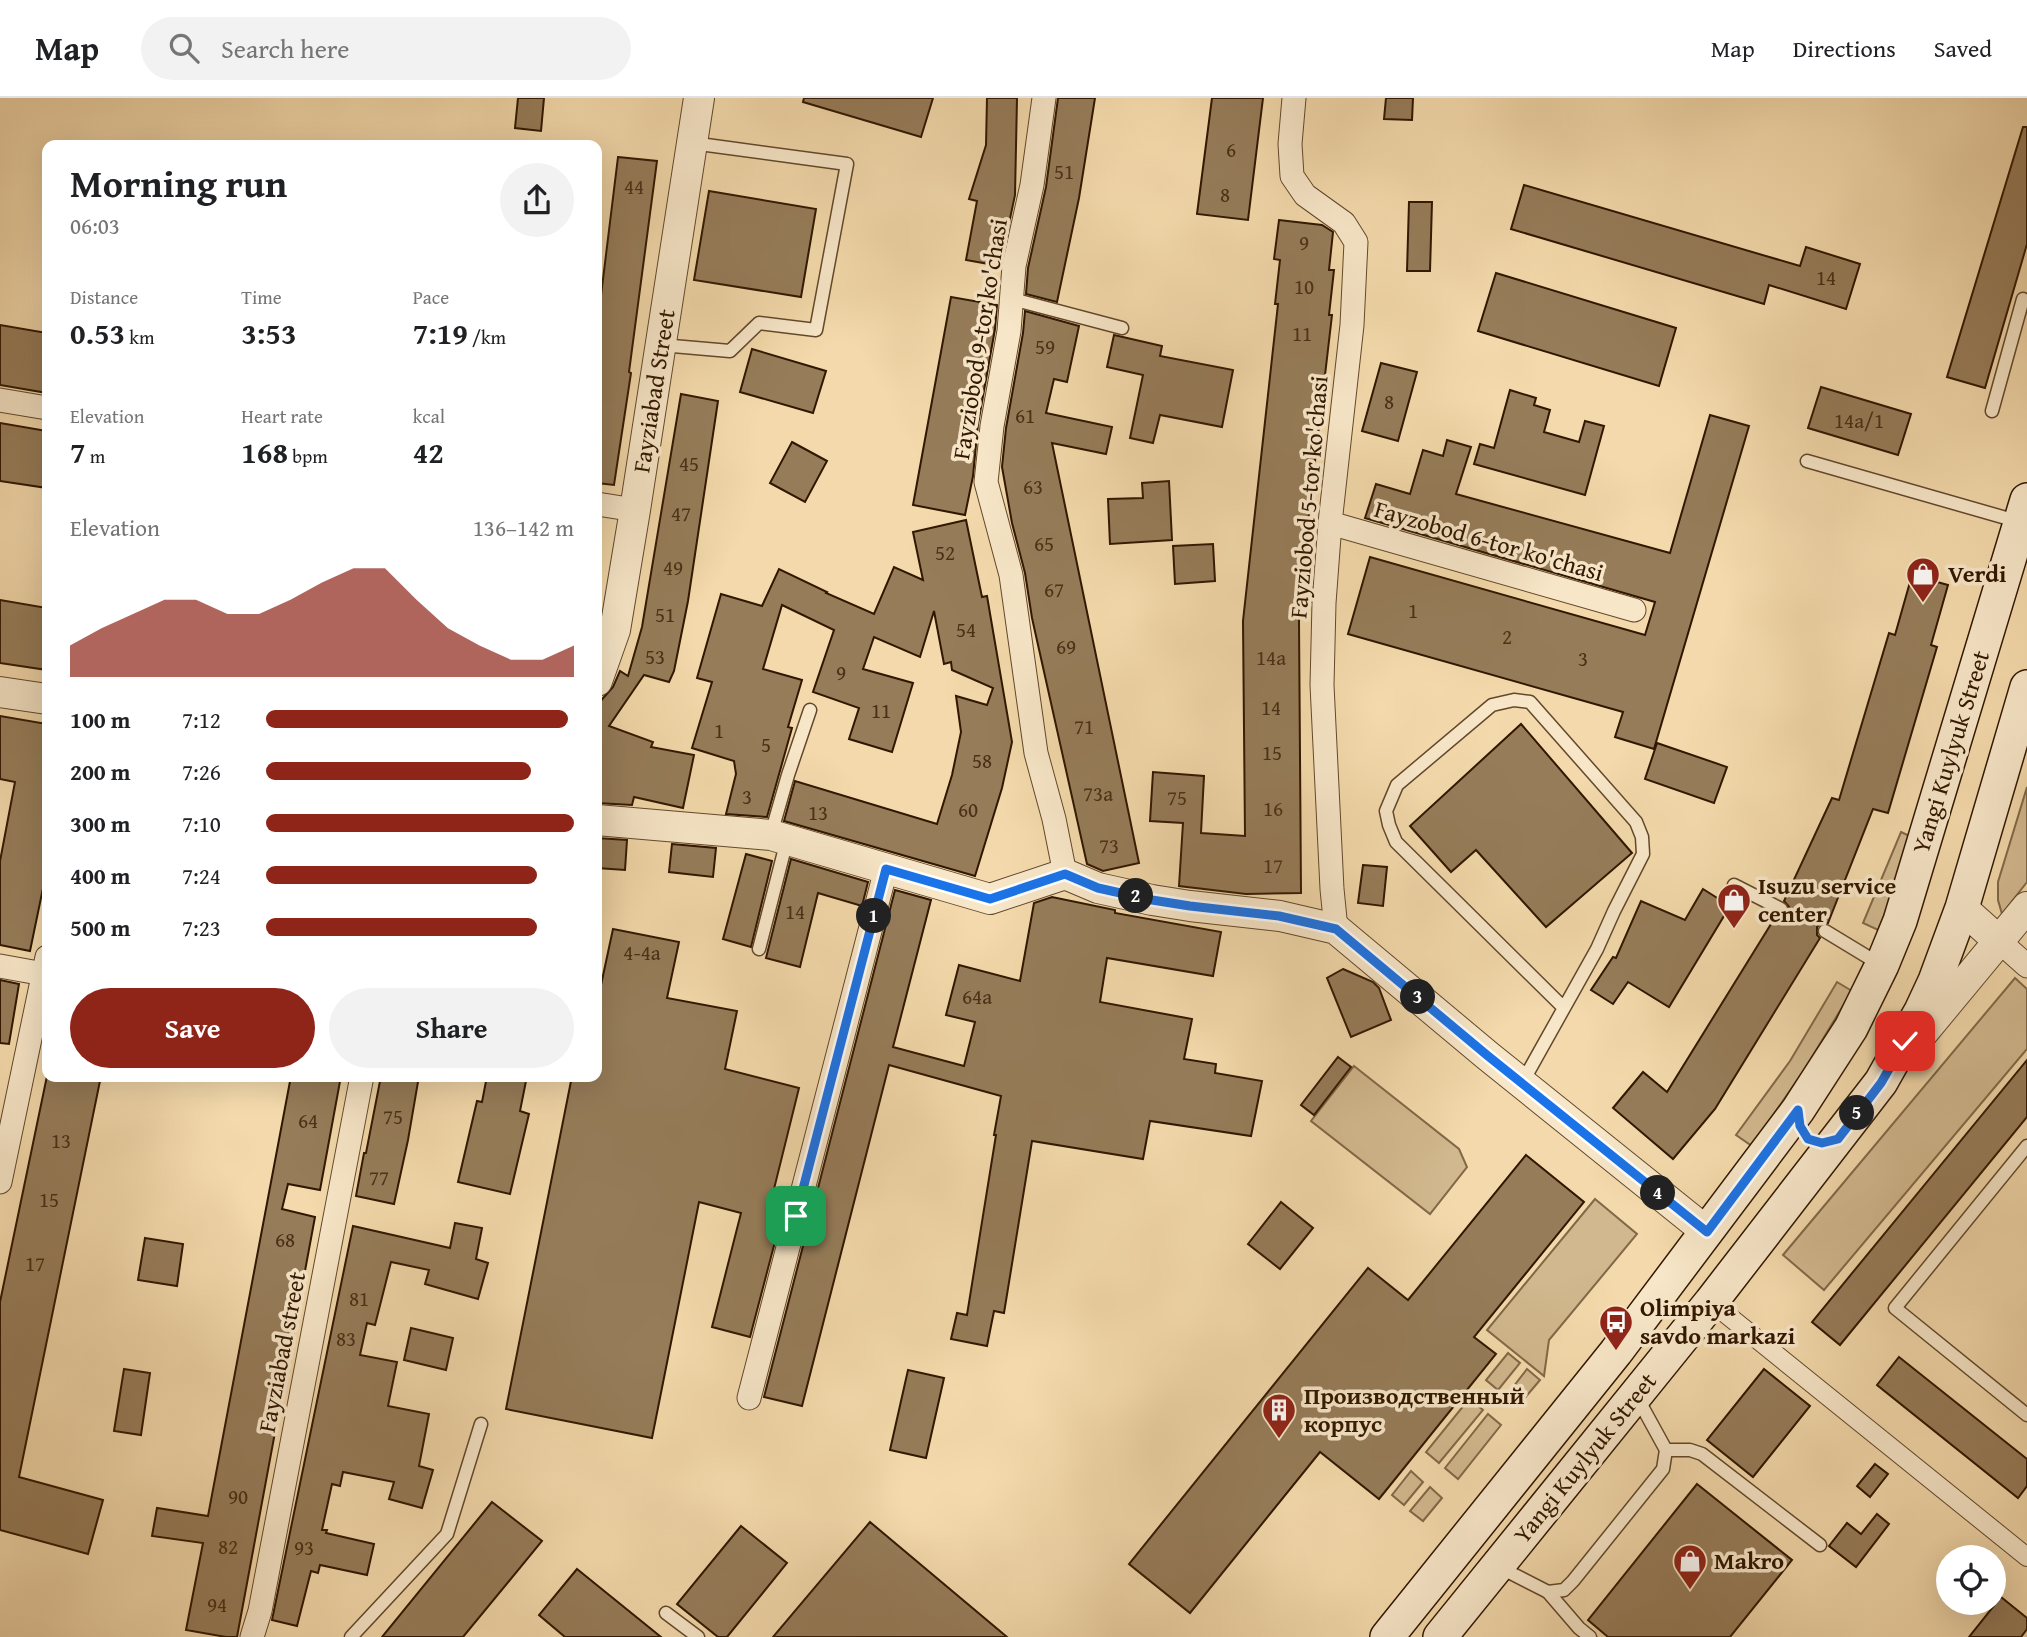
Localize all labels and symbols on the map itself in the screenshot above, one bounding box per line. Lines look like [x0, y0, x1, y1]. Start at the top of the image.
house number: 6 [1226, 134, 1236, 165]
house number: 51 [1054, 156, 1074, 187]
house number: 44 [624, 171, 644, 202]
house number: 8 [1220, 179, 1230, 210]
street label: Fayziobod 9-tor ko'chasi [943, 216, 1016, 462]
house number: 9 [1299, 227, 1309, 258]
house number: 14 [1816, 262, 1836, 293]
house number: 10 [1294, 271, 1314, 302]
street label: Fayziabad Street [623, 306, 684, 475]
house number: 11 [1292, 318, 1312, 349]
house number: 59 [1035, 331, 1055, 362]
street label: Fayziobod 5-tor ko'chasi [1280, 374, 1337, 620]
house number: 8 [1384, 386, 1394, 417]
house number: 61 [1015, 400, 1035, 431]
house number: 14a/1 [1834, 405, 1884, 436]
house number: 45 [679, 448, 699, 479]
house number: 63 [1023, 471, 1043, 502]
street label: Fayzobod 6-tor ko'chasi [1371, 491, 1608, 590]
house number: 47 [671, 498, 691, 529]
house number: 65 [1034, 528, 1054, 559]
house number: 52 [935, 537, 955, 568]
house number: 49 [663, 552, 683, 583]
shop icon: Verdi [1904, 555, 1942, 604]
place label: Verdi [1948, 556, 2006, 591]
house number: 67 [1044, 574, 1064, 605]
house number: 1 [1408, 595, 1418, 626]
house number: 51 [655, 599, 675, 630]
house number: 54 [956, 614, 976, 645]
house number: 2 [1502, 621, 1512, 652]
house number: 69 [1056, 631, 1076, 662]
house number: 53 [645, 641, 665, 672]
house number: 14a [1256, 642, 1286, 673]
house number: 3 [1578, 643, 1588, 674]
street label: Yangi Kuylyuk Street [1903, 645, 1998, 858]
house number: 9 [836, 657, 846, 688]
house number: 14 [1261, 692, 1281, 723]
house number: 11 [871, 695, 891, 726]
house number: 71 [1074, 711, 1094, 742]
house number: 1 [714, 715, 724, 746]
house number: 5 [761, 729, 771, 760]
house number: 15 [1262, 737, 1282, 768]
house number: 58 [972, 745, 992, 776]
house number: 73a [1083, 778, 1113, 809]
house number: 3 [742, 781, 752, 812]
house number: 75 [1167, 782, 1187, 813]
house number: 16 [1263, 793, 1283, 824]
house number: 60 [958, 794, 978, 825]
house number: 13 [808, 797, 828, 828]
house number: 73 [1099, 830, 1119, 861]
house number: 17 [1263, 850, 1283, 881]
place label: Isuzu service center [1758, 868, 1897, 931]
pin: 2 [1118, 878, 1154, 914]
shop icon: Isuzu service center [1715, 881, 1753, 930]
house number: 14 [785, 896, 805, 927]
pin: 1 [856, 898, 892, 934]
house number: 4-4a [623, 937, 661, 968]
pin: 3 [1400, 979, 1436, 1014]
house number: 64a [962, 981, 992, 1012]
pin [1875, 1011, 1935, 1071]
pin: 5 [1840, 1096, 1874, 1130]
house number: 75 [383, 1101, 403, 1132]
house number: 64 [298, 1105, 318, 1136]
house number: 13 [51, 1125, 71, 1156]
house number: 77 [369, 1162, 389, 1193]
pin: 4 [1640, 1176, 1676, 1210]
house number: 15 [39, 1184, 59, 1215]
pin [766, 1186, 826, 1246]
house number: 68 [275, 1224, 295, 1255]
house number: 17 [25, 1248, 45, 1279]
street label: Fayziabad street [249, 1268, 314, 1435]
house number: 81 [349, 1283, 369, 1314]
place label: Olimpiya savdo markazi [1640, 1290, 1795, 1353]
bus stop icon: Olimpiya savdo markazi [1597, 1303, 1635, 1352]
house number: 83 [336, 1323, 356, 1354]
street label: Yangi Kuylyuk Street [1505, 1364, 1665, 1551]
place label: Производственный корпус [1304, 1378, 1524, 1441]
building icon: Производственный корпус [1260, 1391, 1298, 1440]
house number: 90 [228, 1481, 248, 1512]
house number: 82 [218, 1531, 238, 1562]
house number: 93 [294, 1532, 314, 1563]
shop icon: Makro [1671, 1542, 1709, 1591]
place label: Makro [1714, 1543, 1784, 1578]
house number: 94 [207, 1589, 227, 1620]

